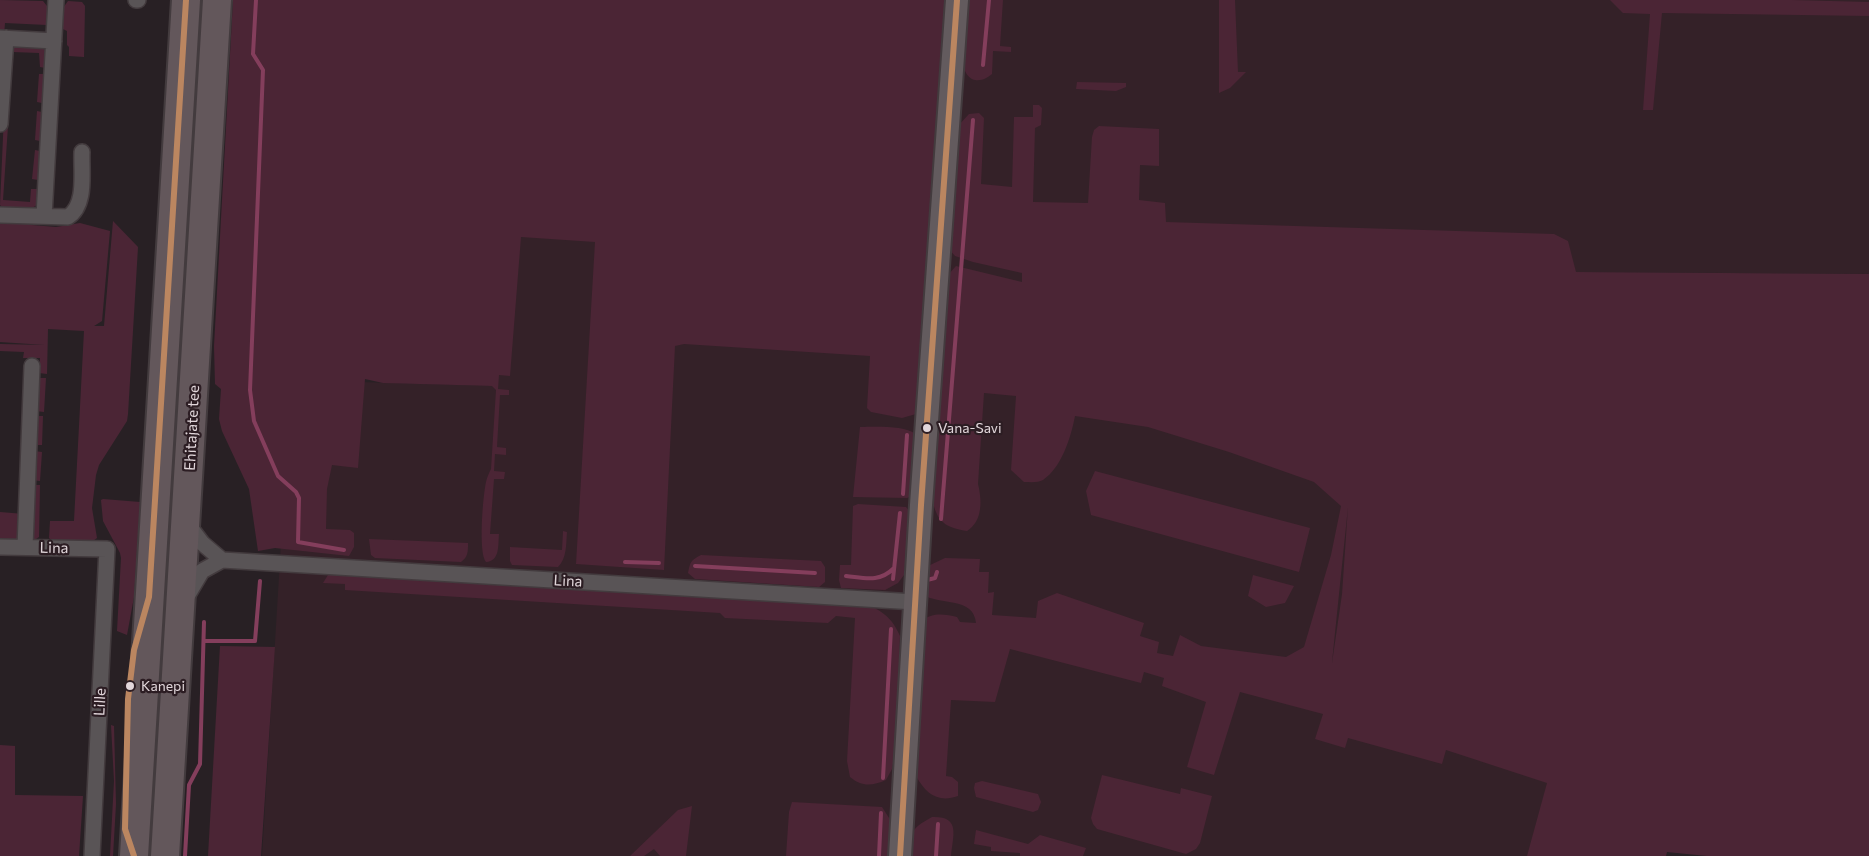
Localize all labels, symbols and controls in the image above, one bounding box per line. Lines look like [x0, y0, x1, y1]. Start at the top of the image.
street label: Ehitajate tee [181, 385, 203, 471]
place label: Vana-Savi [938, 420, 1002, 436]
marker: Vana-Savi [921, 422, 933, 434]
street label: Lina [39, 539, 69, 557]
street label: Lina [553, 571, 583, 591]
place label: Kanepi [141, 678, 185, 694]
marker: Kanepi [124, 680, 136, 692]
street label: Lille [90, 688, 110, 716]

